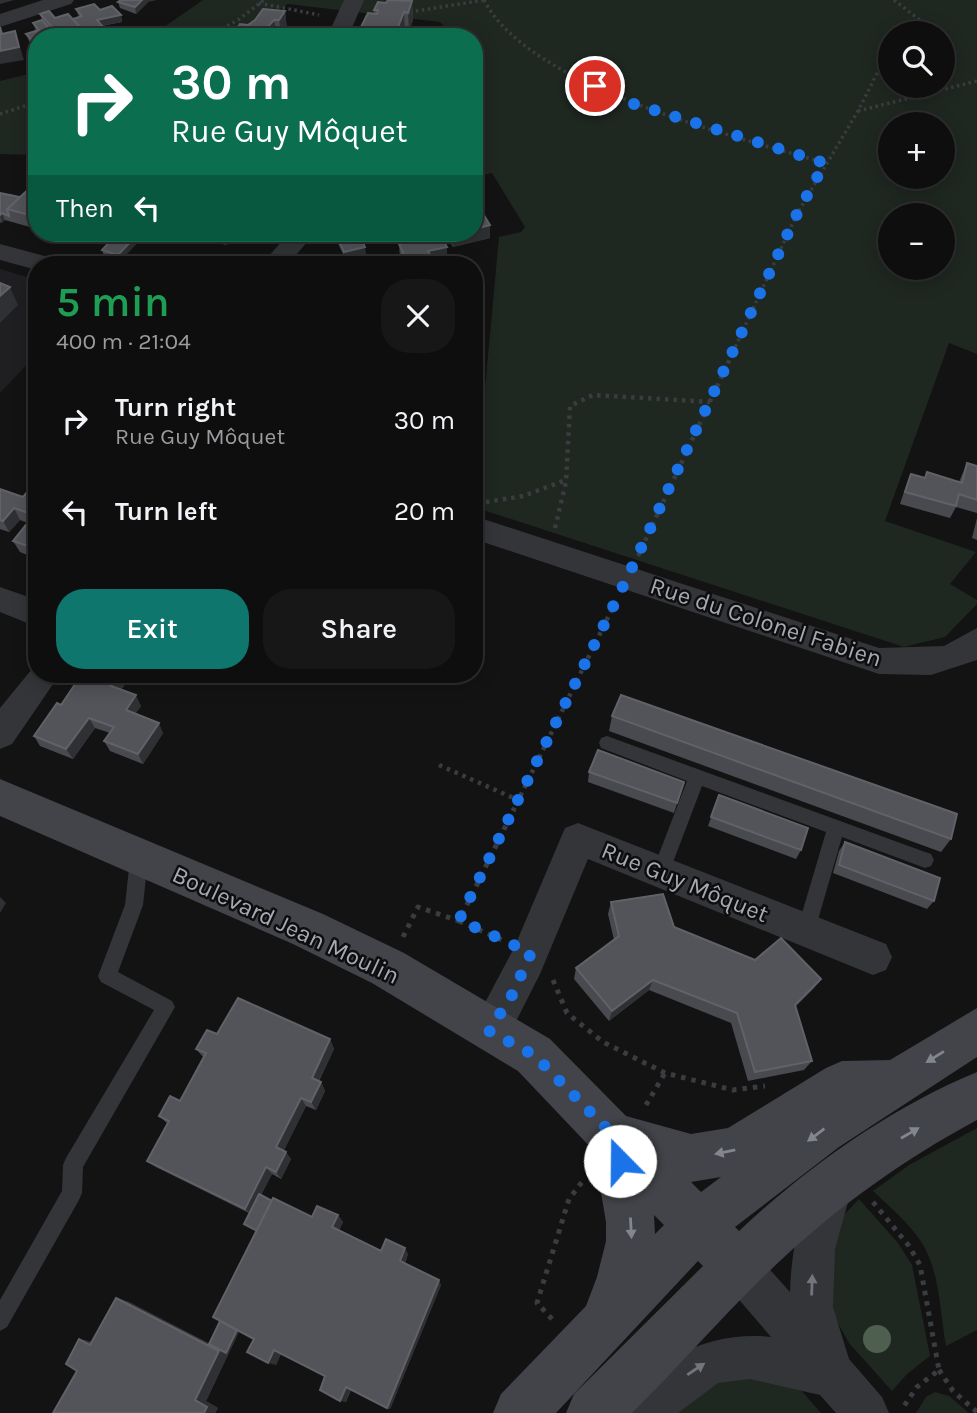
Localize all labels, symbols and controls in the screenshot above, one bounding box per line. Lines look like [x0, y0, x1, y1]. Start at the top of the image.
map controls [878, 21, 955, 280]
button: search [878, 21, 955, 98]
text: 30 m [171, 54, 291, 111]
icon: right [56, 56, 147, 147]
pin [565, 56, 625, 116]
icon: arrive [576, 67, 614, 105]
button: + [878, 112, 955, 189]
text: Rue Guy Môquet [171, 113, 408, 150]
icon: left [128, 189, 166, 227]
text: Then [56, 193, 114, 224]
button: − [878, 203, 955, 280]
text: 5 min [56, 277, 170, 327]
button: close [381, 279, 455, 353]
text: 400 m · 21:04 [56, 328, 191, 355]
text: Turn right [115, 392, 236, 423]
icon: right [56, 402, 94, 440]
text: 30 m [394, 405, 455, 436]
text: Rue Guy Môquet [115, 423, 285, 450]
icon: left [56, 493, 94, 531]
text: Turn left [115, 496, 217, 527]
text: 20 m [394, 496, 455, 527]
street label: Rue du Colonel Fabien [647, 571, 885, 673]
button: Exit [56, 589, 249, 669]
button: Share [263, 589, 455, 669]
street label: Rue Guy Môquet [597, 836, 773, 928]
street label: Boulevard Jean Moulin [168, 860, 404, 990]
one-way arrow [925, 1051, 944, 1064]
position arrow [583, 1124, 657, 1198]
one-way arrow [900, 1126, 919, 1139]
one-way arrow [807, 1128, 826, 1142]
one-way arrow [714, 1146, 736, 1157]
one-way arrow [626, 1217, 637, 1239]
one-way arrow [806, 1274, 817, 1296]
one-way arrow [687, 1362, 705, 1376]

